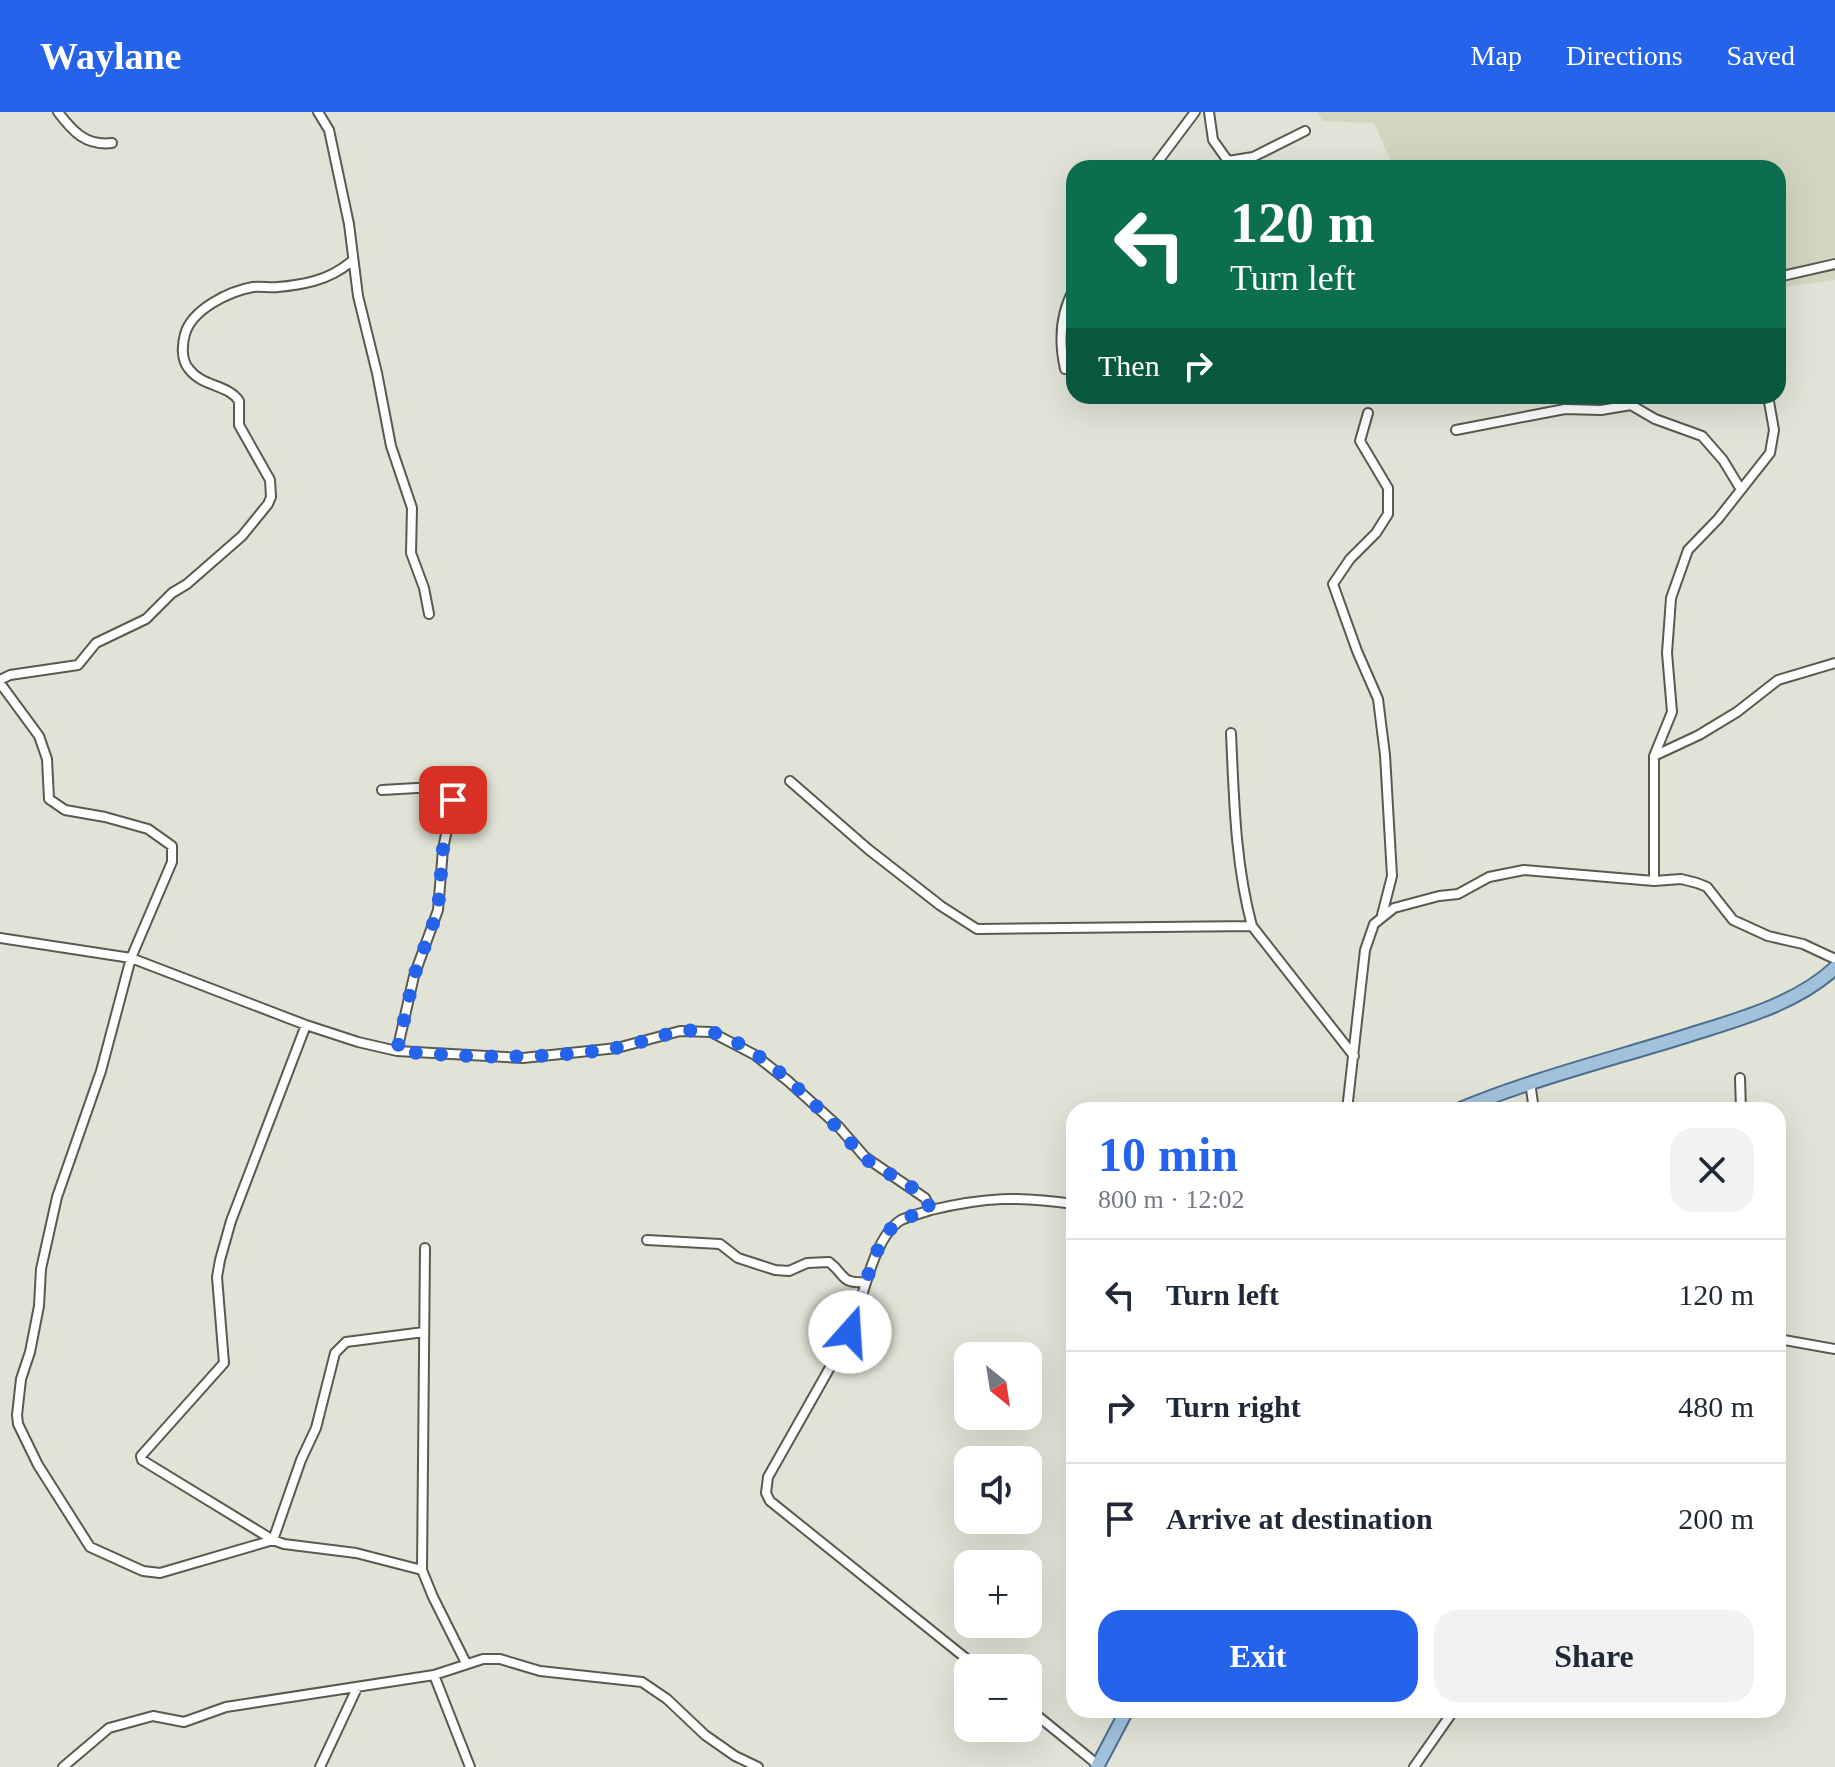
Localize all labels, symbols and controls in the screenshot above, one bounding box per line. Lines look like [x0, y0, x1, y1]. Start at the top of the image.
text: Waylane [40, 35, 181, 77]
text: Map [1471, 40, 1522, 71]
text: Directions [1566, 40, 1683, 71]
text: Saved [1727, 40, 1795, 71]
icon: left [1098, 192, 1202, 296]
text: 120 m [1230, 192, 1375, 254]
text: Turn left [1230, 258, 1356, 298]
icon: right [1176, 344, 1220, 388]
text: Then [1098, 349, 1160, 382]
pin [419, 766, 487, 834]
icon: arrive [431, 778, 475, 822]
text: 10 min [1098, 1128, 1238, 1181]
button: close [1670, 1128, 1754, 1212]
text: 800 m · 12:02 [1098, 1185, 1245, 1214]
icon: left [1098, 1273, 1142, 1317]
text: Turn left [1166, 1278, 1279, 1311]
text: 120 m [1678, 1278, 1754, 1311]
position arrow [808, 1290, 892, 1374]
north arrow [954, 1342, 1042, 1430]
map controls [954, 1342, 1042, 1742]
icon: right [1098, 1385, 1142, 1429]
text: Turn right [1166, 1390, 1301, 1423]
text: 480 m [1678, 1390, 1754, 1423]
button: sound [954, 1446, 1042, 1534]
icon: arrive [1098, 1497, 1142, 1541]
text: Arrive at destination [1166, 1502, 1433, 1535]
text: 200 m [1678, 1502, 1754, 1535]
button: + [954, 1550, 1042, 1638]
button: Exit [1098, 1610, 1418, 1702]
button: Share [1434, 1610, 1754, 1702]
button: − [954, 1654, 1042, 1742]

